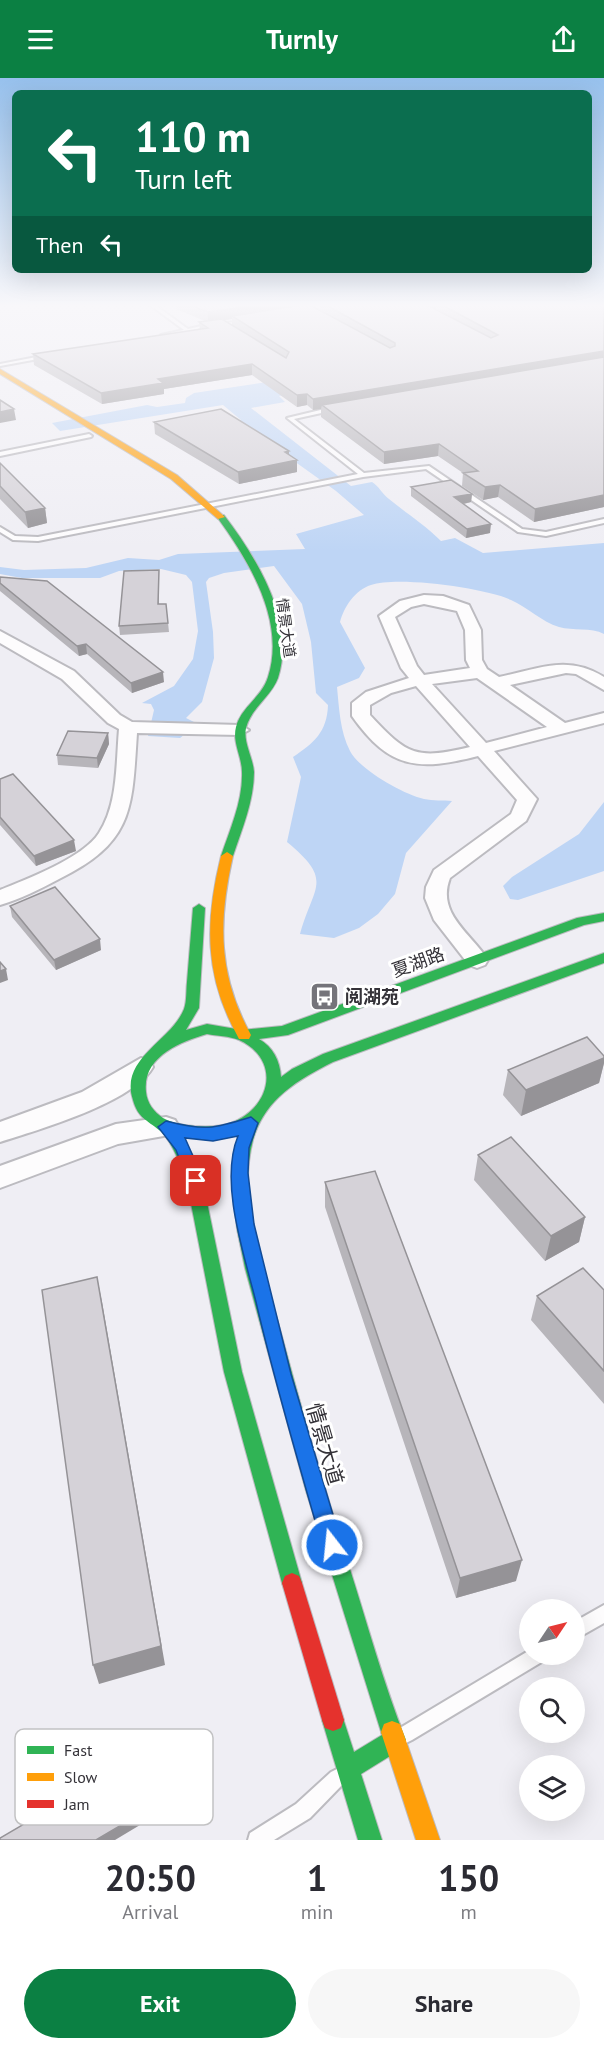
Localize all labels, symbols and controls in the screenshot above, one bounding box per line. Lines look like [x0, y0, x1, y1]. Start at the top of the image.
text: Turnly [266, 22, 338, 56]
icon: menu [24, 23, 57, 56]
icon: share [547, 23, 580, 56]
text: 110 m [135, 109, 251, 164]
icon: left [36, 114, 114, 192]
text: Turn left [135, 162, 232, 196]
icon: left [95, 228, 128, 261]
text: Then [36, 231, 83, 259]
street label: 情景大道 [272, 597, 300, 659]
street label: 夏湖路 [389, 942, 447, 982]
bus stop icon: 阅湖苑 [308, 980, 340, 1012]
place label: 阅湖苑 [345, 985, 399, 1008]
pin [170, 1155, 221, 1206]
icon: arrive [179, 1164, 212, 1197]
street label: 情景大道 [300, 1400, 350, 1488]
position arrow [300, 1513, 364, 1577]
north arrow [519, 1599, 585, 1665]
map controls [519, 1599, 585, 1821]
button: search [519, 1677, 585, 1743]
legend [15, 1729, 213, 1825]
text: Fast [64, 1740, 93, 1760]
button: layers [519, 1755, 585, 1821]
text: Slow [64, 1767, 98, 1787]
text: Jam [63, 1794, 90, 1814]
text: 20:50 [105, 1854, 196, 1901]
text: 1 [307, 1854, 327, 1901]
text: 150 [438, 1854, 499, 1901]
text: Arrival [122, 1899, 178, 1925]
text: min [301, 1899, 333, 1925]
text: m [461, 1899, 477, 1925]
button: Exit [24, 1969, 296, 2038]
button: Share [308, 1969, 580, 2038]

